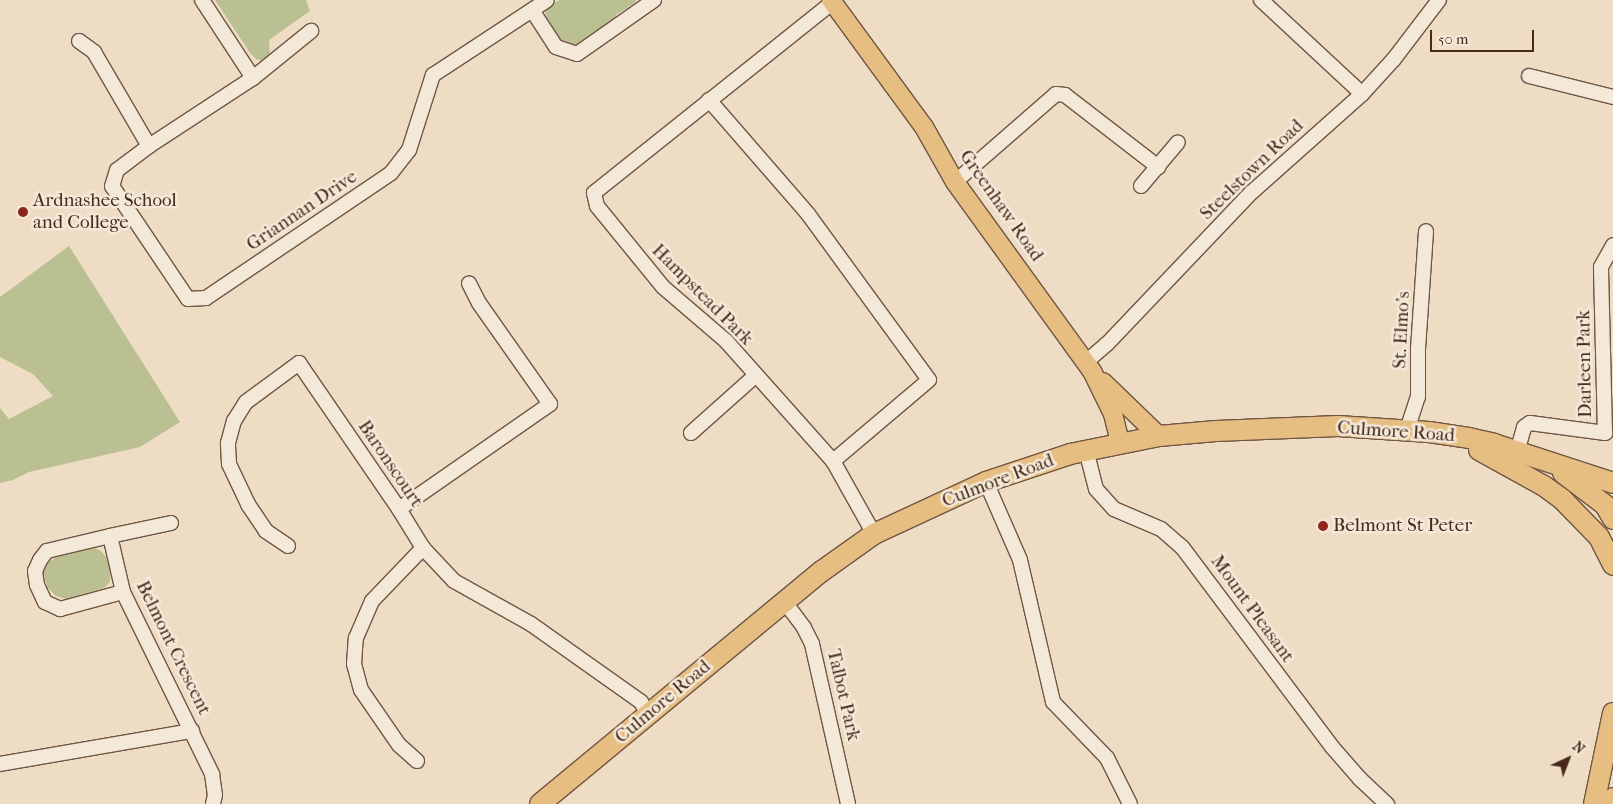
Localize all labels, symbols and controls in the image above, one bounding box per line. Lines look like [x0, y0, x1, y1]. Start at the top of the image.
scale bar [1433, 20, 1537, 52]
text: 50 m [1438, 30, 1468, 48]
street label: Steelstown Road [1195, 115, 1309, 225]
street label: Greenhaw Road [954, 146, 1048, 266]
street label: Griannan Drive [242, 166, 362, 256]
place label: Ardnashee School and College [33, 190, 177, 234]
marker: Ardnashee School and College [17, 206, 29, 218]
street label: Hampstead Park [647, 240, 757, 350]
street label: St. Elmo's [1389, 291, 1415, 369]
street label: Darleen Park [1573, 310, 1597, 418]
street label: Baronscourt [353, 416, 427, 512]
street label: Culmore Road [1336, 417, 1456, 447]
street label: Culmore Road [939, 449, 1057, 513]
place label: Belmont St Peter [1333, 515, 1472, 537]
marker: Belmont St Peter [1317, 520, 1329, 532]
street label: Mount Pleasant [1205, 551, 1299, 667]
street label: Belmont Crescent [131, 577, 215, 719]
street label: Talbot Park [821, 647, 865, 743]
street label: Culmore Road [611, 655, 715, 749]
north arrow [1543, 734, 1593, 784]
text: N [1569, 738, 1588, 758]

